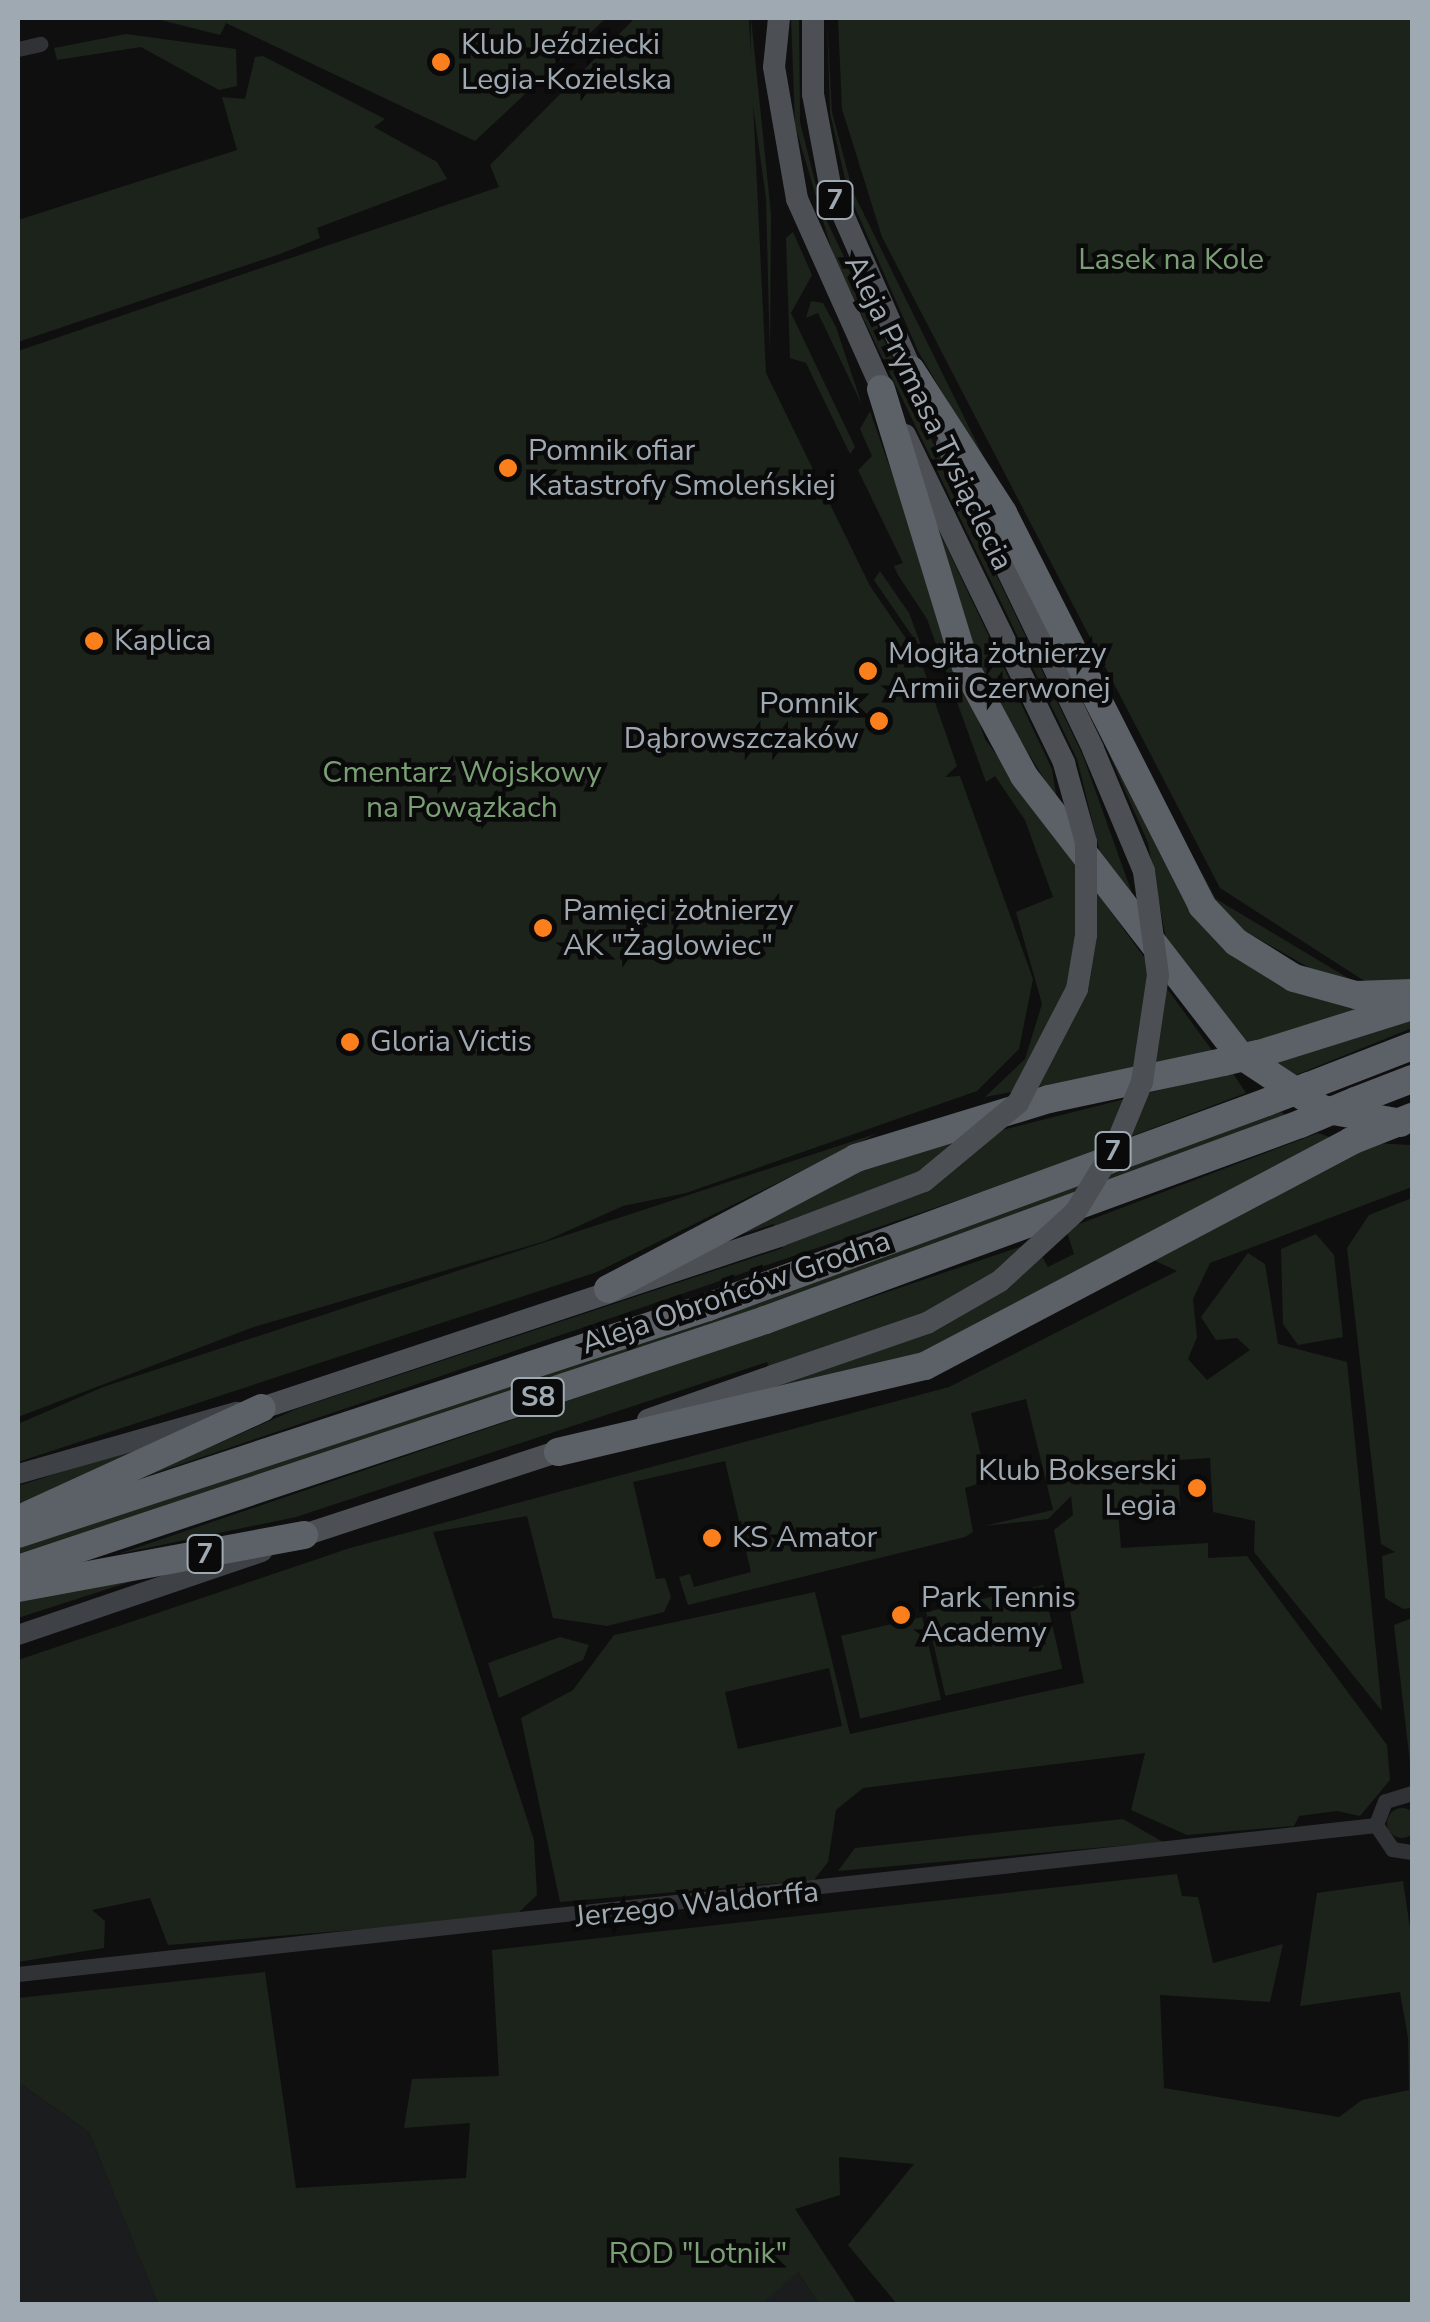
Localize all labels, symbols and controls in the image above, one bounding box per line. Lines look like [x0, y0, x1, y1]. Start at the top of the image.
place label: Klub Jeździecki Legia-Kozielska [461, 27, 672, 98]
marker: Klub Jeździecki Legia-Kozielska [430, 51, 452, 73]
road number: 7 [815, 177, 855, 223]
park label: Lasek na Kole [1078, 242, 1264, 278]
street label: Aleja Prymasa Tysiąclecia [836, 249, 1020, 577]
place label: Pomnik ofiar Katastrofy Smoleńskiej [528, 433, 836, 504]
marker: Pomnik ofiar Katastrofy Smoleńskiej [497, 457, 519, 479]
place label: Kaplica [114, 623, 212, 659]
marker: Kaplica [83, 630, 105, 652]
place label: Mogiła żołnierzy Armii Czerwonej [888, 636, 1111, 706]
marker: Mogiła żołnierzy Armii Czerwonej [857, 660, 879, 682]
place label: Pomnik Dąbrowszczaków [624, 686, 859, 756]
marker: Pomnik Dąbrowszczaków [868, 710, 890, 732]
park label: Cmentarz Wojskowy na Powązkach [322, 755, 602, 826]
place label: Pamięci żołnierzy AK "Żaglowiec" [563, 893, 793, 964]
marker: Pamięci żołnierzy AK "Żaglowiec" [532, 917, 554, 939]
place label: Gloria Victis [370, 1024, 532, 1060]
marker: Gloria Victis [339, 1031, 361, 1053]
road number: 7 [1093, 1128, 1133, 1174]
street label: Aleja Obrońców Grodna [577, 1223, 895, 1363]
road number: S8 [510, 1374, 566, 1420]
place label: Klub Bokserski Legia [978, 1453, 1177, 1524]
marker: Klub Bokserski Legia [1186, 1477, 1208, 1499]
place label: KS Amator [732, 1520, 877, 1556]
marker: KS Amator [701, 1527, 723, 1549]
road number: 7 [185, 1531, 225, 1577]
place label: Park Tennis Academy [921, 1580, 1076, 1650]
marker: Park Tennis Academy [890, 1604, 912, 1626]
street label: Jerzego Waldorffa [573, 1874, 821, 1936]
park label: ROD "Lotnik" [609, 2236, 787, 2272]

